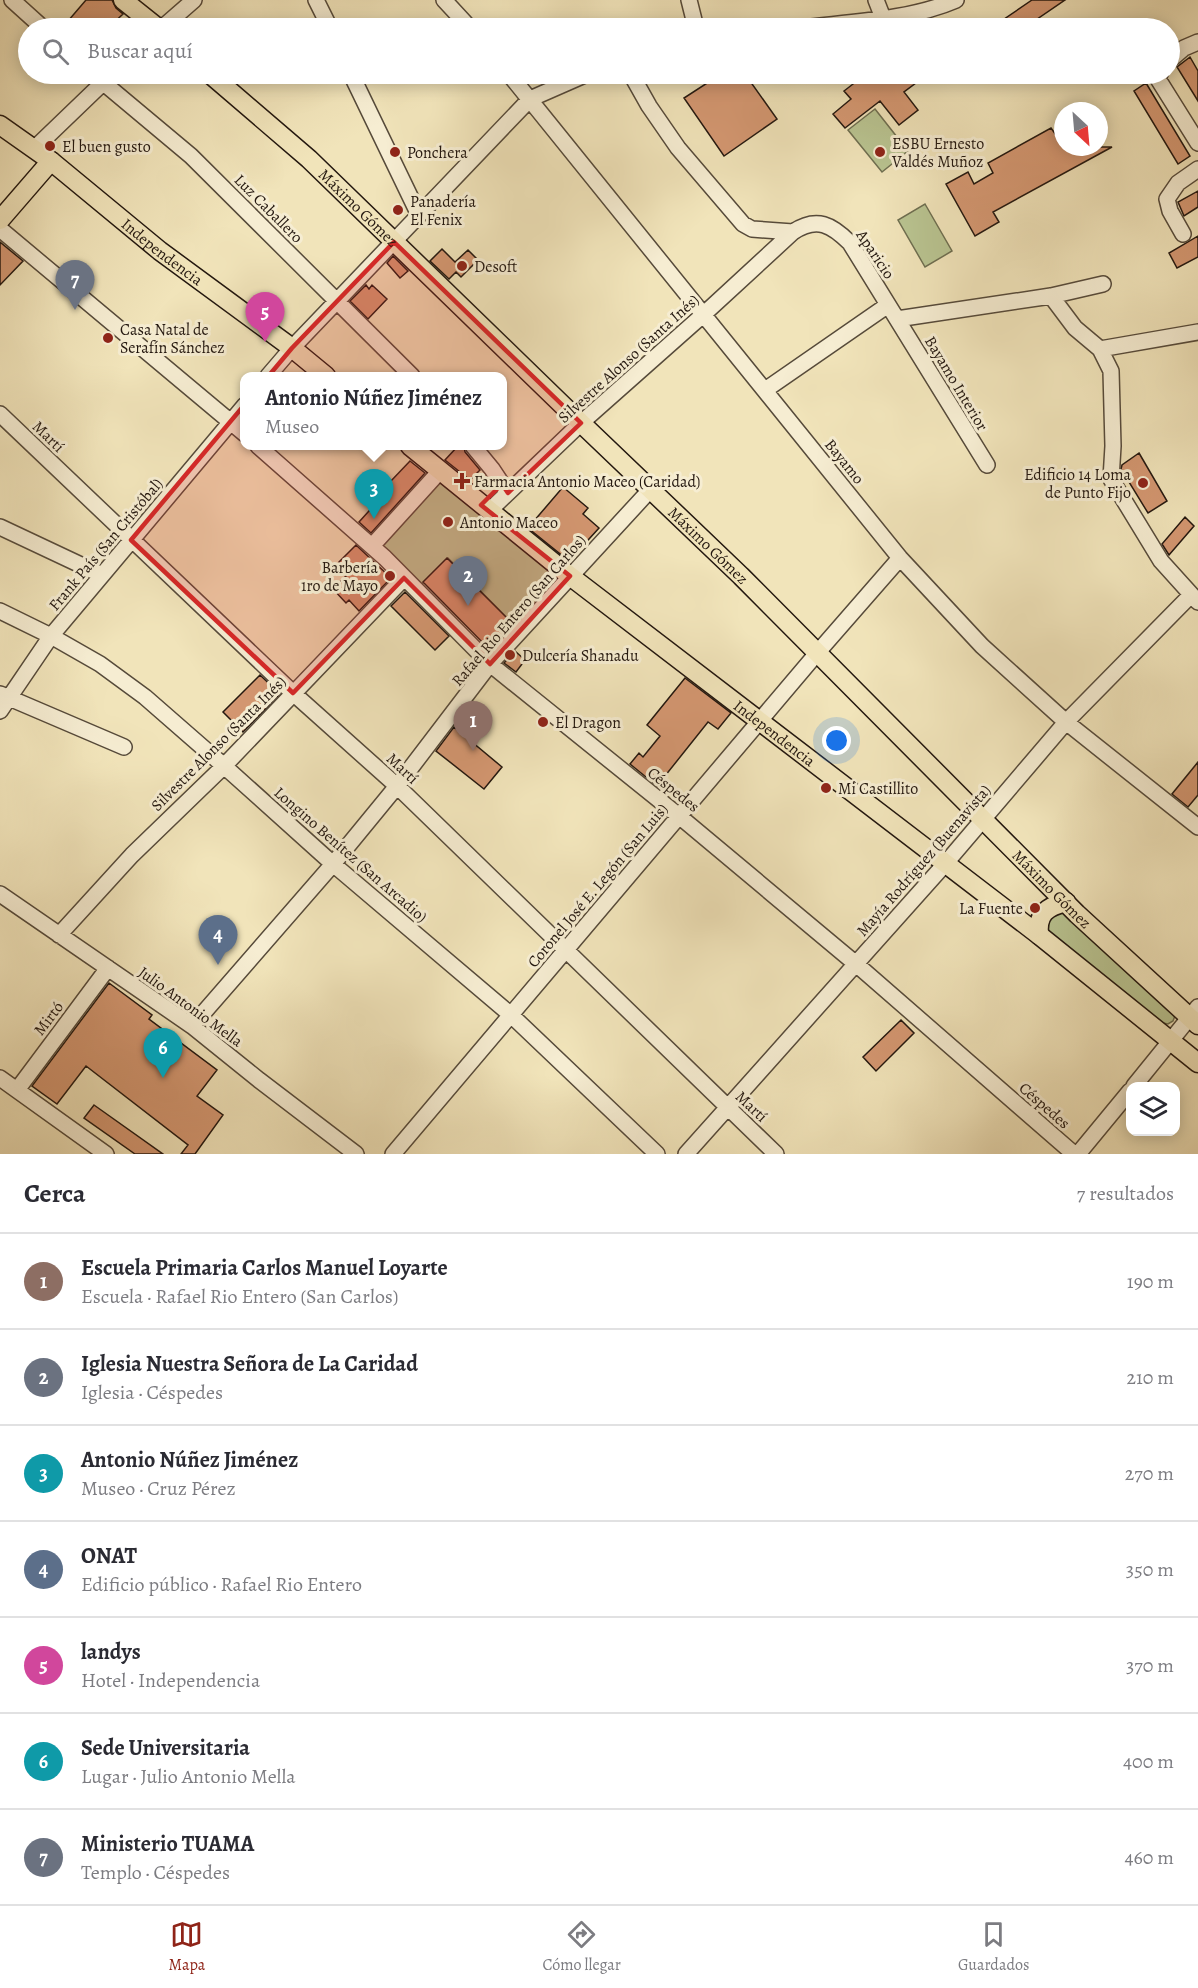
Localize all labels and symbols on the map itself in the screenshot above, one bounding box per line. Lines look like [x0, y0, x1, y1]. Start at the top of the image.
north arrow [1054, 102, 1108, 156]
place label: ESBU Ernesto Valdés Muñoz [891, 133, 984, 173]
place label: El buen gusto [62, 136, 151, 158]
marker: El buen gusto [43, 139, 57, 153]
place label: Ponchera [407, 142, 468, 164]
marker: Ponchera [388, 145, 402, 159]
marker: ESBU Ernesto Valdés Muñoz [873, 145, 887, 159]
street label: Máximo Gómez [313, 164, 403, 252]
street label: Luz Caballero [229, 169, 308, 248]
place label: Panadería El Fenix [410, 191, 477, 231]
marker: Panadería El Fenix [391, 203, 405, 217]
street label: Independencia [116, 214, 208, 291]
street label: Aparicio [850, 225, 900, 283]
place label: Desoft [474, 256, 517, 278]
marker: Desoft [455, 259, 469, 273]
pin: 7 [56, 260, 94, 310]
street label: Silvestre Alonso (Santa Inés) [553, 289, 704, 428]
pin: 5 [246, 292, 284, 342]
place label: Casa Natal de Serafín Sánchez [120, 319, 225, 359]
marker: Casa Natal de Serafín Sánchez [101, 331, 115, 345]
street label: Bayamo Interior [919, 332, 993, 435]
street label: Martí [27, 416, 69, 457]
street label: Bayamo [819, 434, 869, 489]
place label: Edificio 14 Loma de Punto Fijo [1024, 464, 1132, 504]
pin: 3 [354, 470, 394, 519]
place label: Farmacia Antonio Maceo (Caridad) [474, 471, 700, 493]
street label: Frank País (San Cristóbal) [44, 474, 168, 616]
marker: Farmacia Antonio Maceo (Caridad) [455, 474, 469, 488]
marker: Edificio 14 Loma de Punto Fijo [1136, 476, 1150, 490]
street label: Máximo Gómez [663, 502, 753, 589]
place label: Antonio Maceo [459, 512, 558, 534]
marker: Antonio Maceo [441, 515, 455, 529]
street label: Rafael Rio Entero (San Carlos) [447, 530, 591, 691]
pin: 2 [448, 556, 488, 606]
place label: Barbería 1ro de Mayo [301, 557, 379, 597]
marker: Barbería 1ro de Mayo [383, 569, 397, 583]
place label: Dulcería Shanadu [522, 645, 639, 667]
marker: Dulcería Shanadu [503, 648, 517, 662]
street label: Silvestre Alonso (Santa Inés) [146, 671, 291, 816]
street label: Independencia [729, 695, 820, 772]
pin: 1 [454, 702, 492, 751]
place label: El Dragon [555, 712, 621, 734]
marker: El Dragon [536, 715, 550, 729]
your location [822, 726, 851, 755]
street label: Martí [381, 748, 423, 789]
street label: Céspedes [643, 762, 704, 818]
place label: Mi Castillito [838, 778, 918, 800]
street label: Mayía Rodríguez (Buenavista) [852, 780, 996, 941]
marker: Mi Castillito [819, 781, 833, 795]
street label: Longino Benítez (San Arcadio) [269, 782, 432, 928]
street label: Coronel José E. Legón (San Luis) [522, 799, 673, 972]
street label: Máximo Gómez [1007, 845, 1096, 934]
place label: La Fuente [959, 898, 1023, 920]
marker: La Fuente [1028, 901, 1042, 915]
pin: 4 [198, 916, 238, 965]
street label: Julio Antonio Mella [134, 961, 248, 1052]
street label: Mirtó [29, 997, 69, 1040]
pin: 6 [144, 1028, 182, 1078]
street label: Céspedes [1014, 1077, 1075, 1134]
street label: Martí [730, 1086, 772, 1127]

